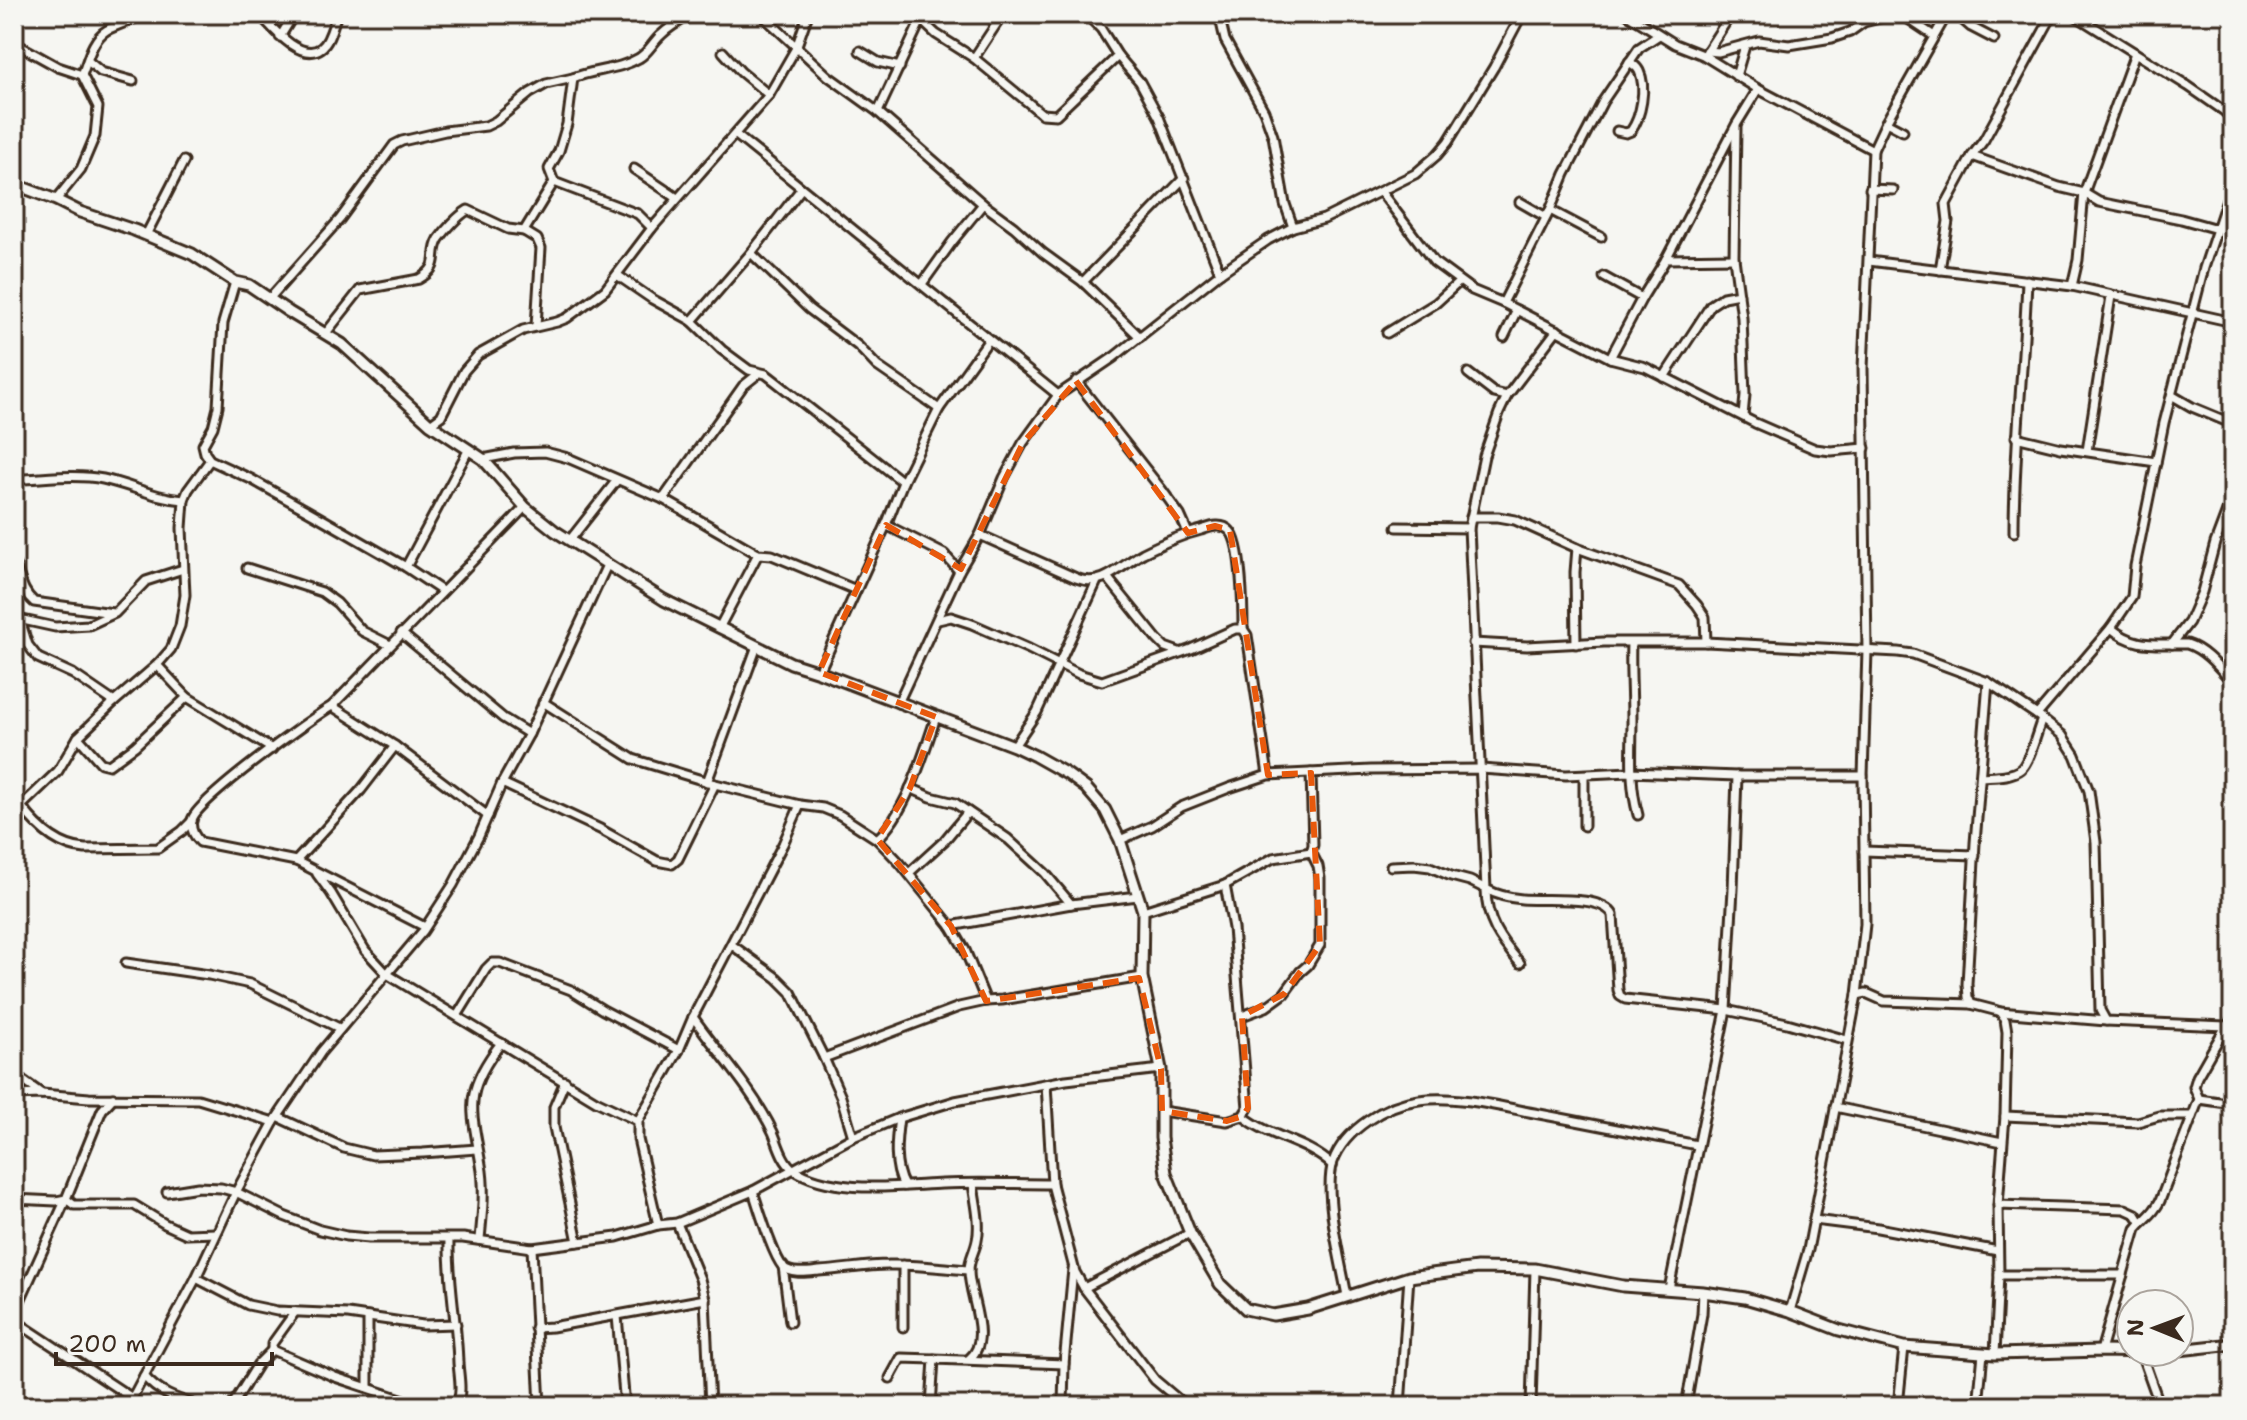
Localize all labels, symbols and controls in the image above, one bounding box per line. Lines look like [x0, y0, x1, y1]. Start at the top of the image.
north arrow [2115, 1288, 2195, 1368]
scale bar [56, 1316, 272, 1366]
text: N [2121, 1319, 2150, 1337]
text: 200 m [68, 1328, 146, 1360]

